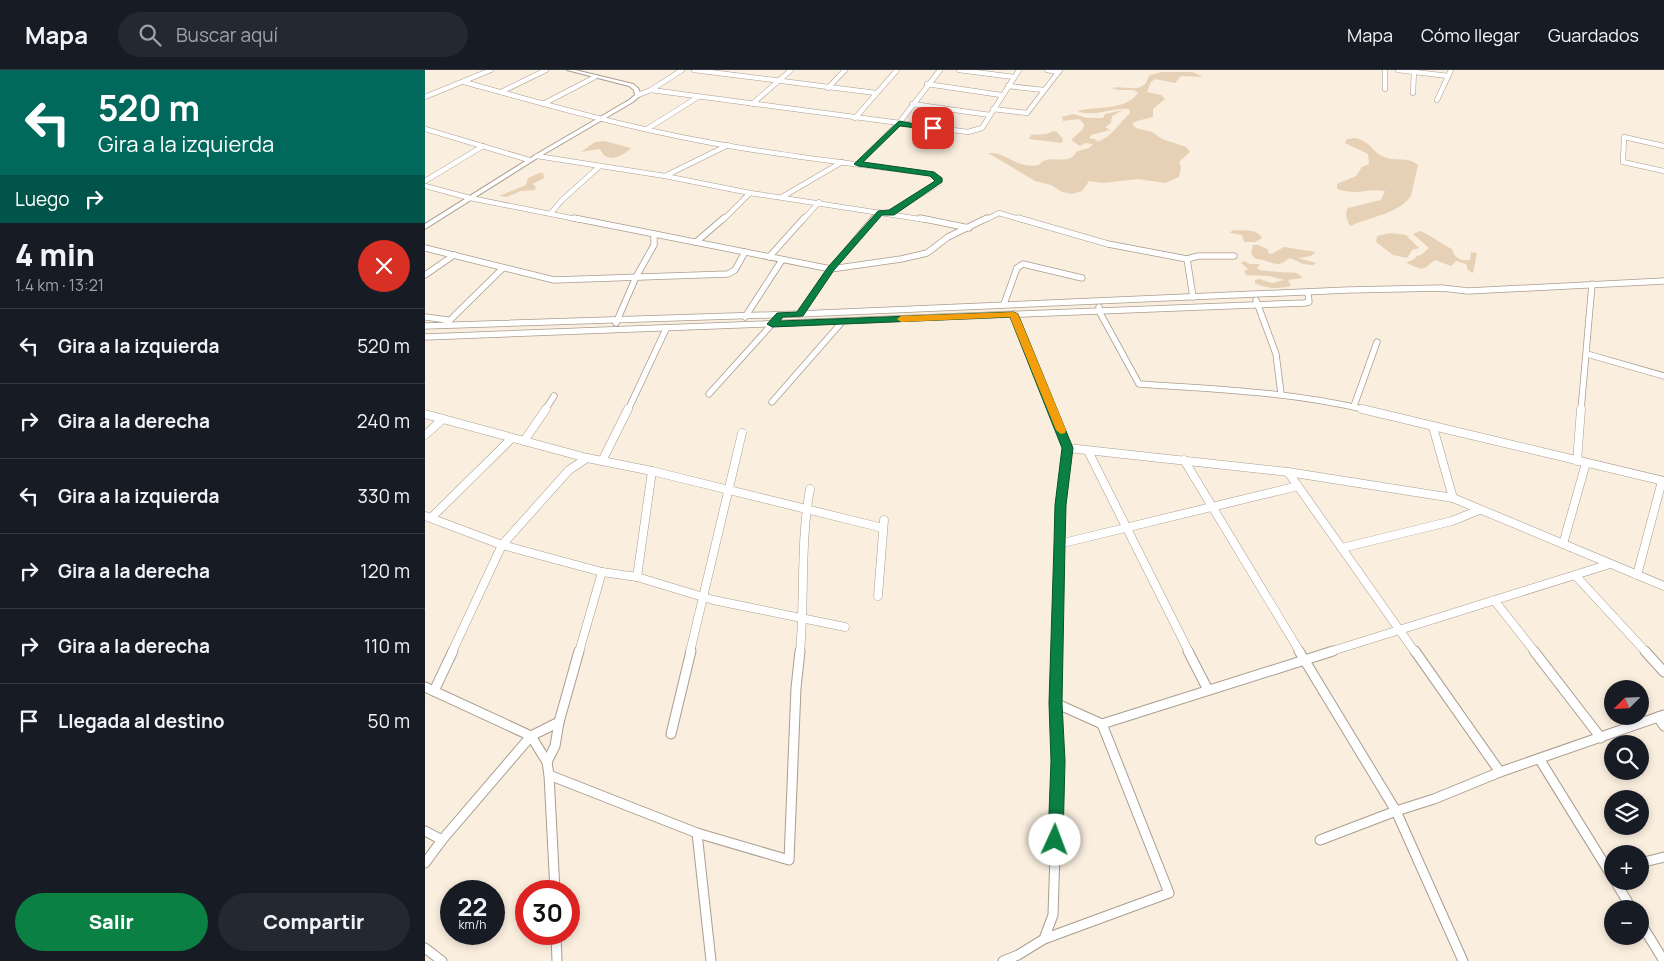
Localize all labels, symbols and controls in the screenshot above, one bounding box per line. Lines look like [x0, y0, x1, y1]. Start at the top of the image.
search box [118, 12, 468, 57]
text: Mapa [25, 18, 88, 51]
icon: search [136, 21, 164, 49]
text: Buscar aquí [176, 22, 278, 48]
text: Mapa [1347, 23, 1393, 47]
text: Cómo llegar [1421, 23, 1520, 47]
text: Guardados [1548, 23, 1639, 47]
text: 520 m [98, 84, 200, 132]
icon: left [15, 90, 80, 155]
pin [912, 107, 954, 149]
icon: arrive [919, 114, 947, 142]
text: Gira a la izquierda [98, 129, 274, 159]
icon: right [80, 185, 108, 213]
text: Luego [15, 186, 70, 212]
text: 4 min [15, 234, 95, 275]
button: close [358, 240, 410, 292]
text: 1.4 km · 13:21 [15, 274, 104, 296]
icon: left [15, 332, 43, 360]
text: Gira a la izquierda [58, 333, 219, 359]
text: 520 m [357, 333, 410, 359]
icon: right [15, 407, 43, 435]
text: Gira a la derecha [58, 408, 210, 434]
text: 240 m [357, 408, 410, 434]
icon: left [15, 482, 43, 510]
text: Gira a la izquierda [58, 483, 219, 509]
text: 330 m [357, 483, 410, 509]
icon: right [15, 557, 43, 585]
text: Gira a la derecha [58, 558, 210, 584]
text: 120 m [360, 558, 410, 584]
icon: right [15, 632, 43, 660]
text: Gira a la derecha [58, 633, 210, 659]
text: 110 m [364, 633, 410, 659]
north arrow [1604, 680, 1649, 725]
map controls [1604, 680, 1649, 945]
icon: arrive [15, 707, 43, 735]
text: Llegada al destino [58, 708, 225, 734]
text: 50 m [368, 708, 410, 734]
button: search [1604, 735, 1649, 780]
button: layers [1604, 790, 1649, 835]
position arrow [1028, 813, 1080, 865]
button: + [1604, 845, 1649, 890]
speed limit sign: 30 [515, 880, 580, 945]
text: 22 [458, 889, 487, 924]
button: Salir [15, 893, 208, 951]
button: Compartir [218, 893, 410, 951]
button: − [1604, 900, 1649, 945]
text: km/h [459, 916, 486, 933]

